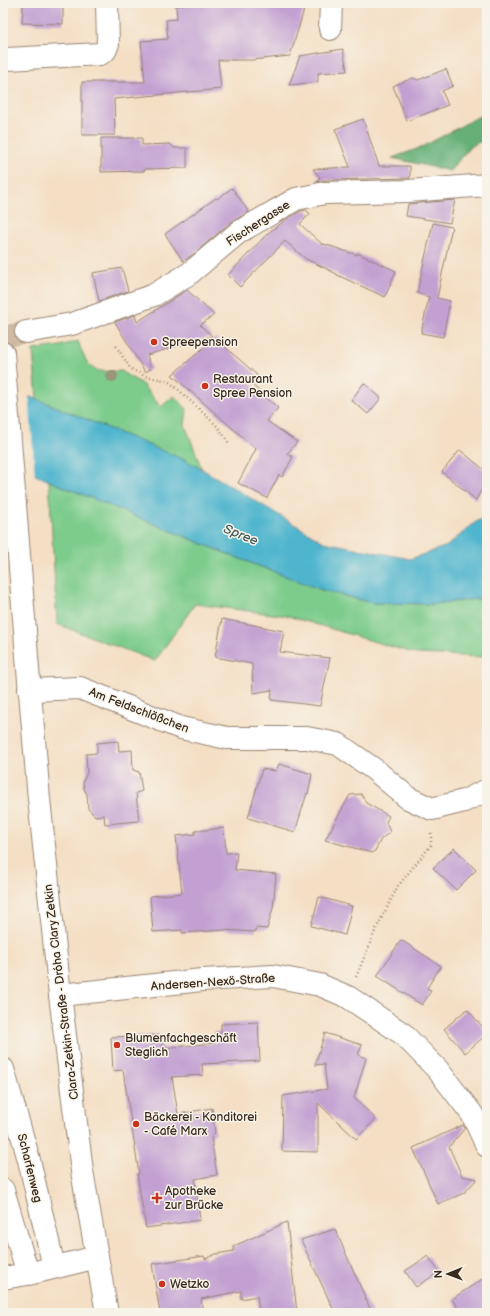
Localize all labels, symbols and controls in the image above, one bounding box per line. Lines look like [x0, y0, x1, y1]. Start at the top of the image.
street label: Fischergasse [224, 197, 293, 250]
place label: Spreepension [162, 335, 238, 350]
marker: Spreepension [149, 337, 159, 347]
place label: Restaurant Spree Pension [213, 372, 292, 401]
marker: Restaurant Spree Pension [200, 381, 210, 391]
water label: Spree [221, 521, 261, 549]
street label: Am Feldschlößchen [87, 685, 191, 737]
street label: Clara-Zetkin-Straße - Dróha Clary Zetkin [41, 883, 82, 1101]
street label: Andersen-Nexö-Straße [150, 971, 276, 994]
place label: Blumenfachgeschäft Steglich [125, 1031, 237, 1060]
marker: Blumenfachgeschäft Steglich [112, 1040, 122, 1050]
place label: Bäckerei - Konditorei - Café Marx [144, 1110, 257, 1139]
marker: Bäckerei - Konditorei - Café Marx [131, 1119, 141, 1129]
street label: Scharfenweg [14, 1132, 45, 1204]
place label: Apotheke zur Brücke [165, 1184, 223, 1213]
marker: Apotheke zur Brücke [152, 1193, 162, 1203]
north arrow [428, 1254, 468, 1294]
text: N [432, 1270, 445, 1278]
place label: Wetzko [170, 1277, 209, 1292]
marker: Wetzko [157, 1279, 167, 1289]

